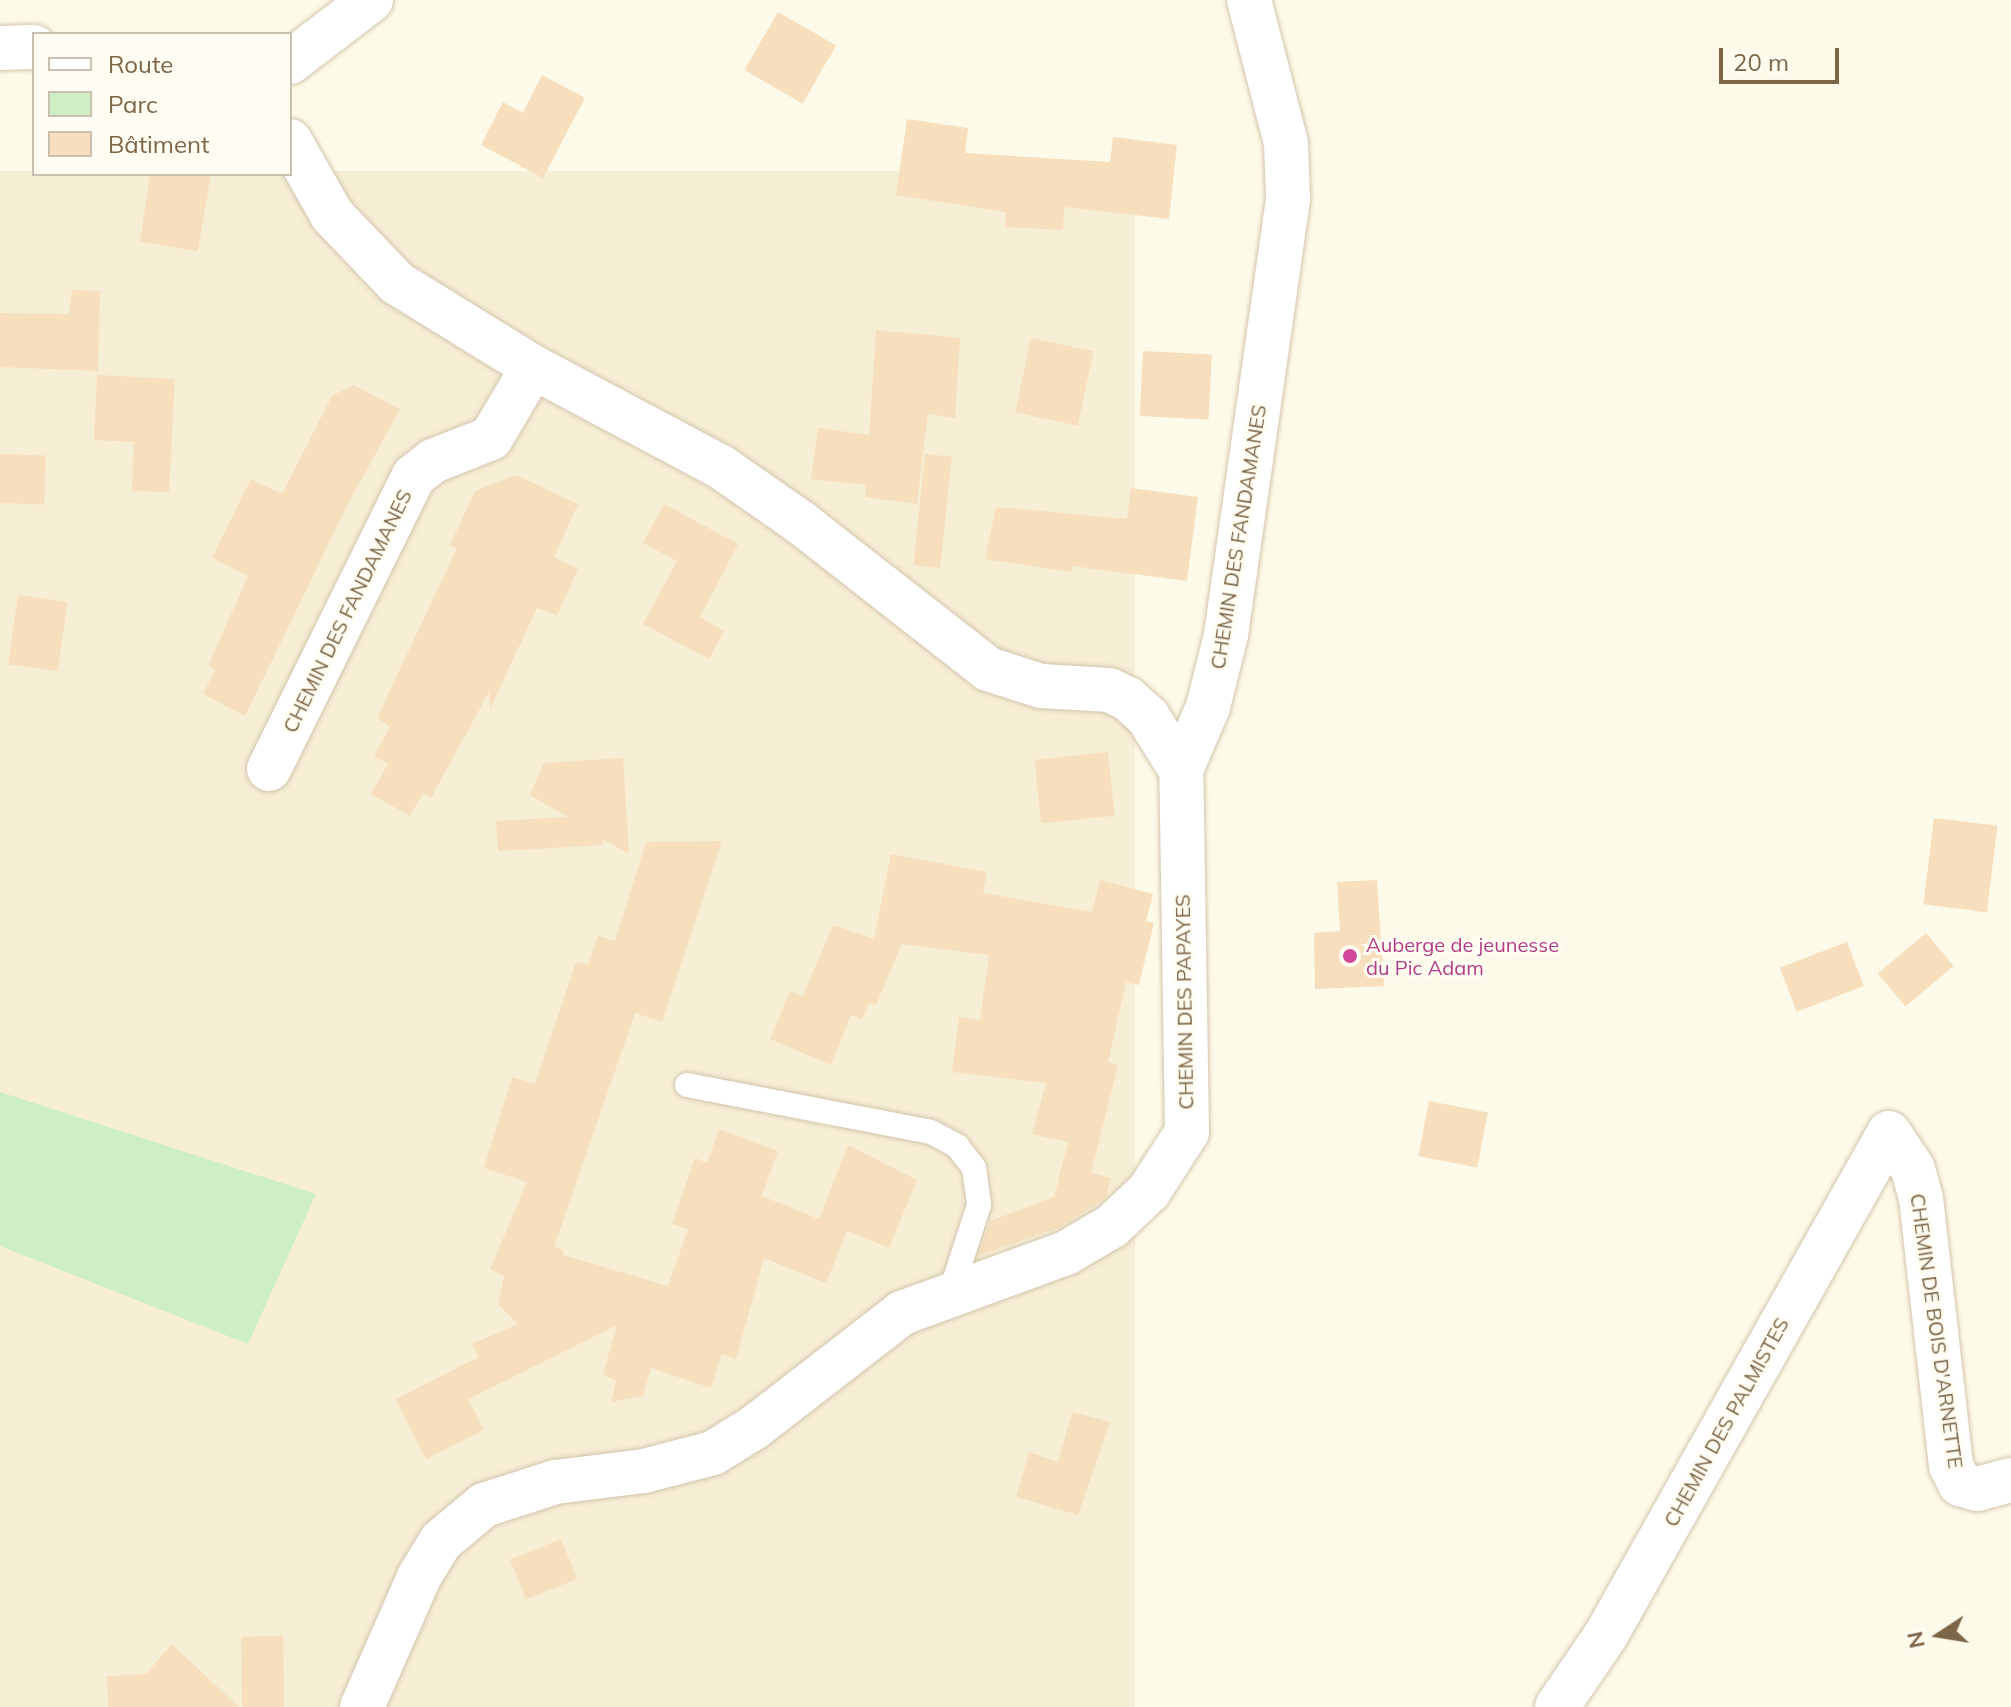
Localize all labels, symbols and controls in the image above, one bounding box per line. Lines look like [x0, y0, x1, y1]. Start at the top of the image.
legend [32, 32, 292, 176]
scale bar [1723, 32, 1843, 82]
text: 20 m [1733, 47, 1789, 77]
text: Route [108, 49, 173, 79]
text: Parc [108, 89, 158, 119]
text: Bâtiment [108, 129, 209, 159]
street label: CHEMIN DES FANDAMANES [1205, 403, 1271, 671]
street label: CHEMIN DES FANDAMANES [278, 486, 416, 736]
street label: CHEMIN DES PAPAYES [1170, 894, 1198, 1110]
place label: Auberge de jeunesse du Pic Adam [1366, 932, 1559, 979]
marker: Auberge de jeunesse du Pic Adam [1341, 947, 1359, 965]
street label: CHEMIN DE BOIS D'ARNETTE [1906, 1192, 1968, 1470]
street label: CHEMIN DES PALMISTES [1658, 1313, 1794, 1531]
north arrow [1899, 1595, 1979, 1675]
text: N [1900, 1629, 1931, 1651]

